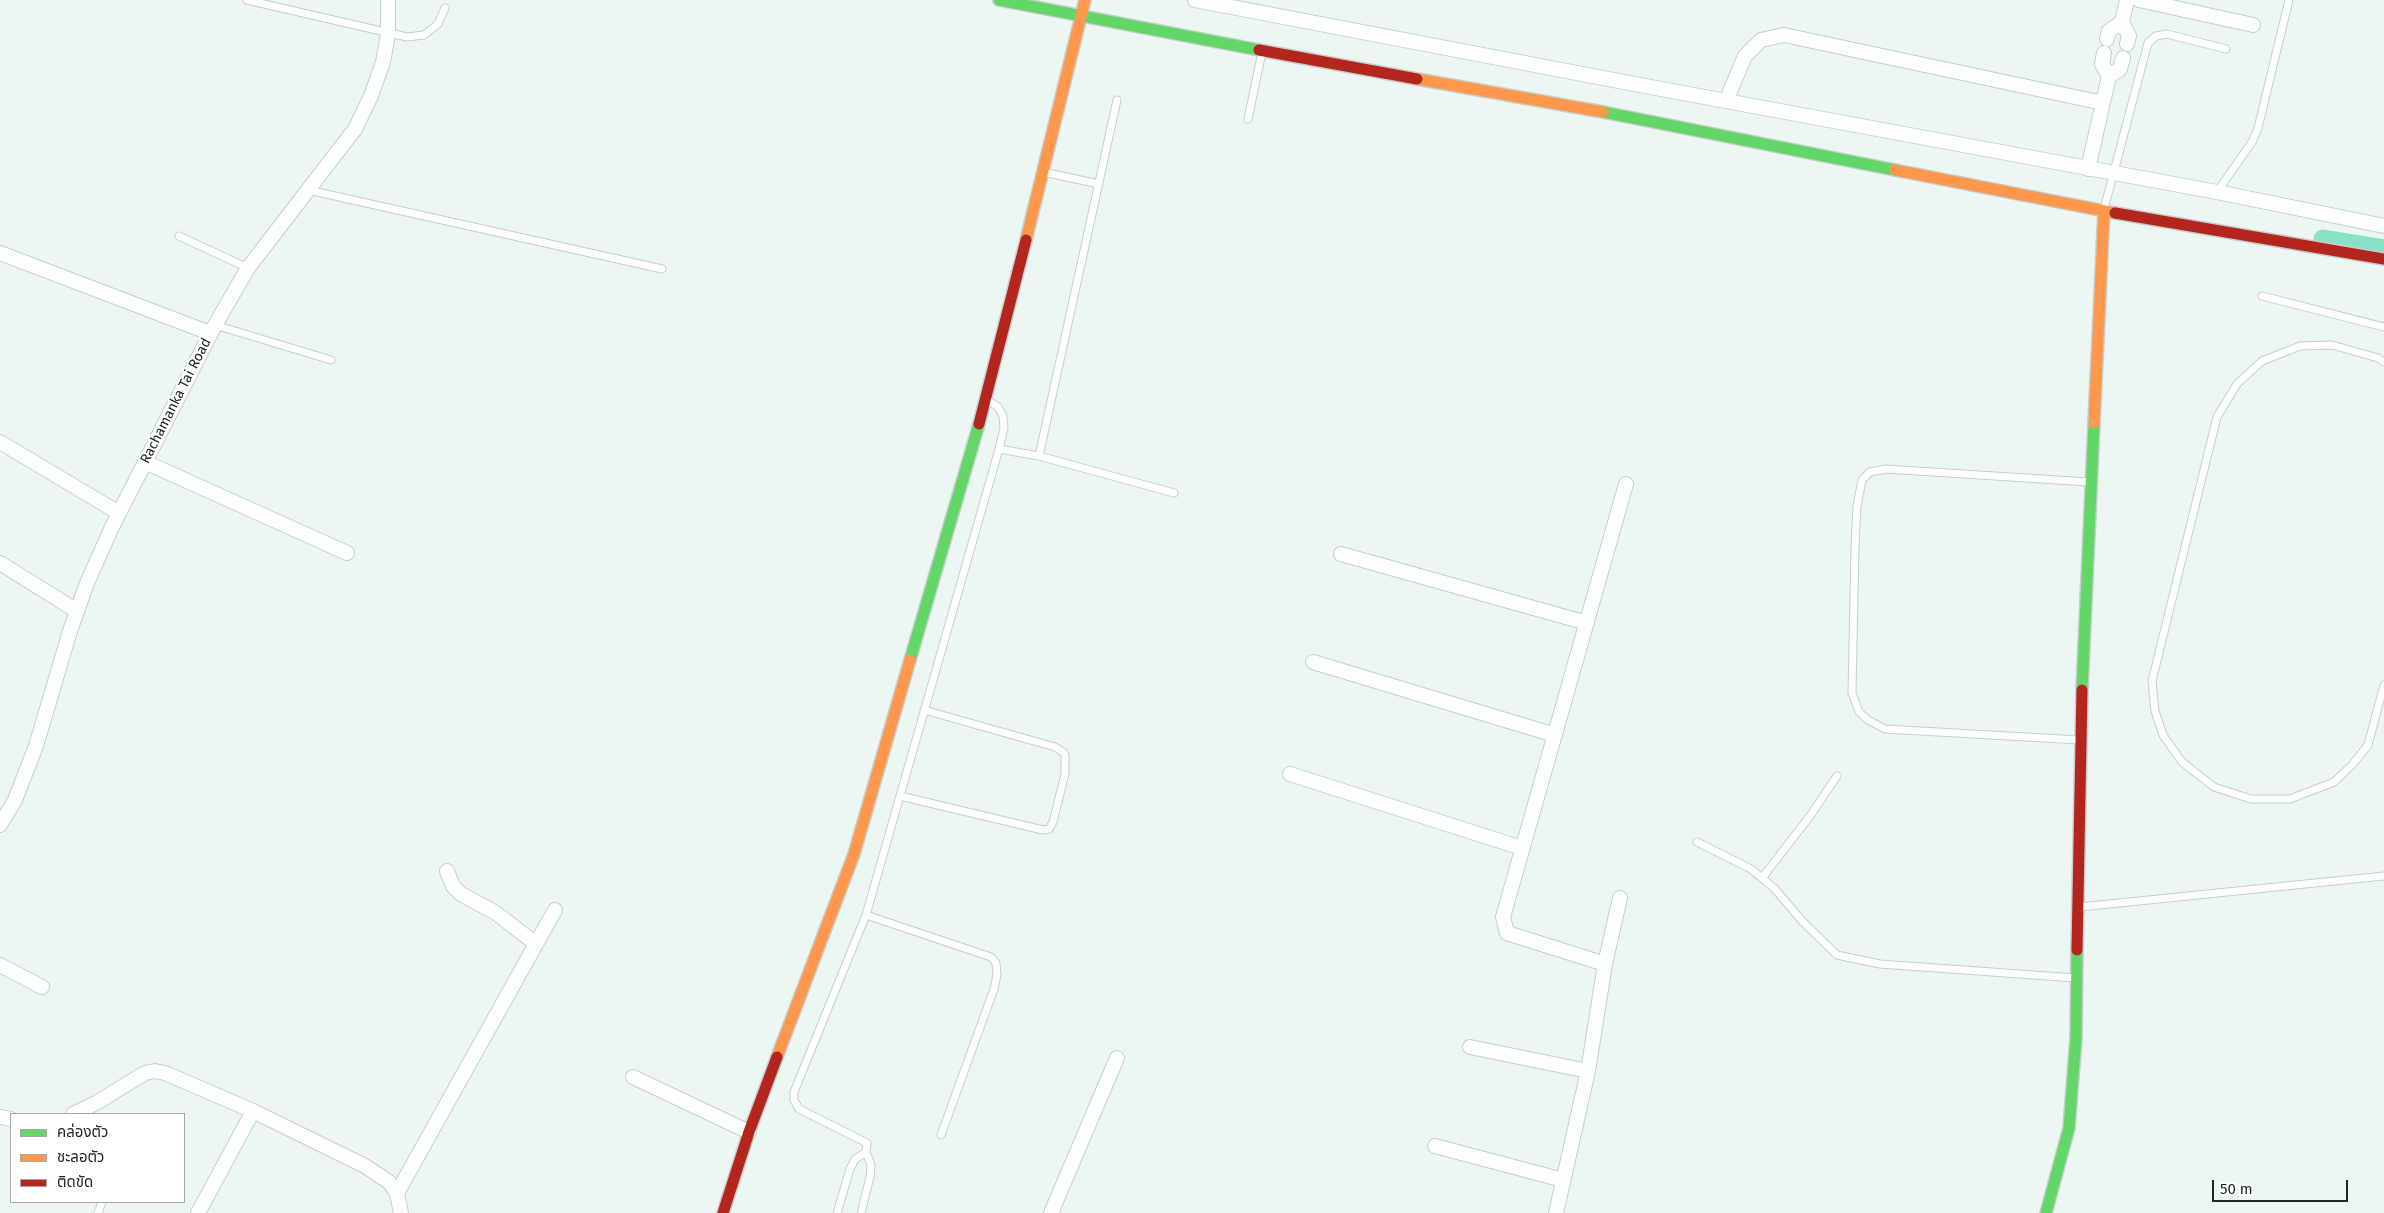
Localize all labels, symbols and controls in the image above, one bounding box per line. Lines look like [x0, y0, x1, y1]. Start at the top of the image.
street label: Rachamanka Tai Road [137, 335, 215, 467]
legend [10, 1113, 185, 1203]
text: คล่องตัว [57, 1123, 108, 1141]
text: ชะลอตัว [57, 1148, 104, 1166]
scale bar [2214, 1170, 2350, 1202]
text: ติดขัด [57, 1173, 93, 1191]
text: 50 m [2220, 1180, 2253, 1198]

